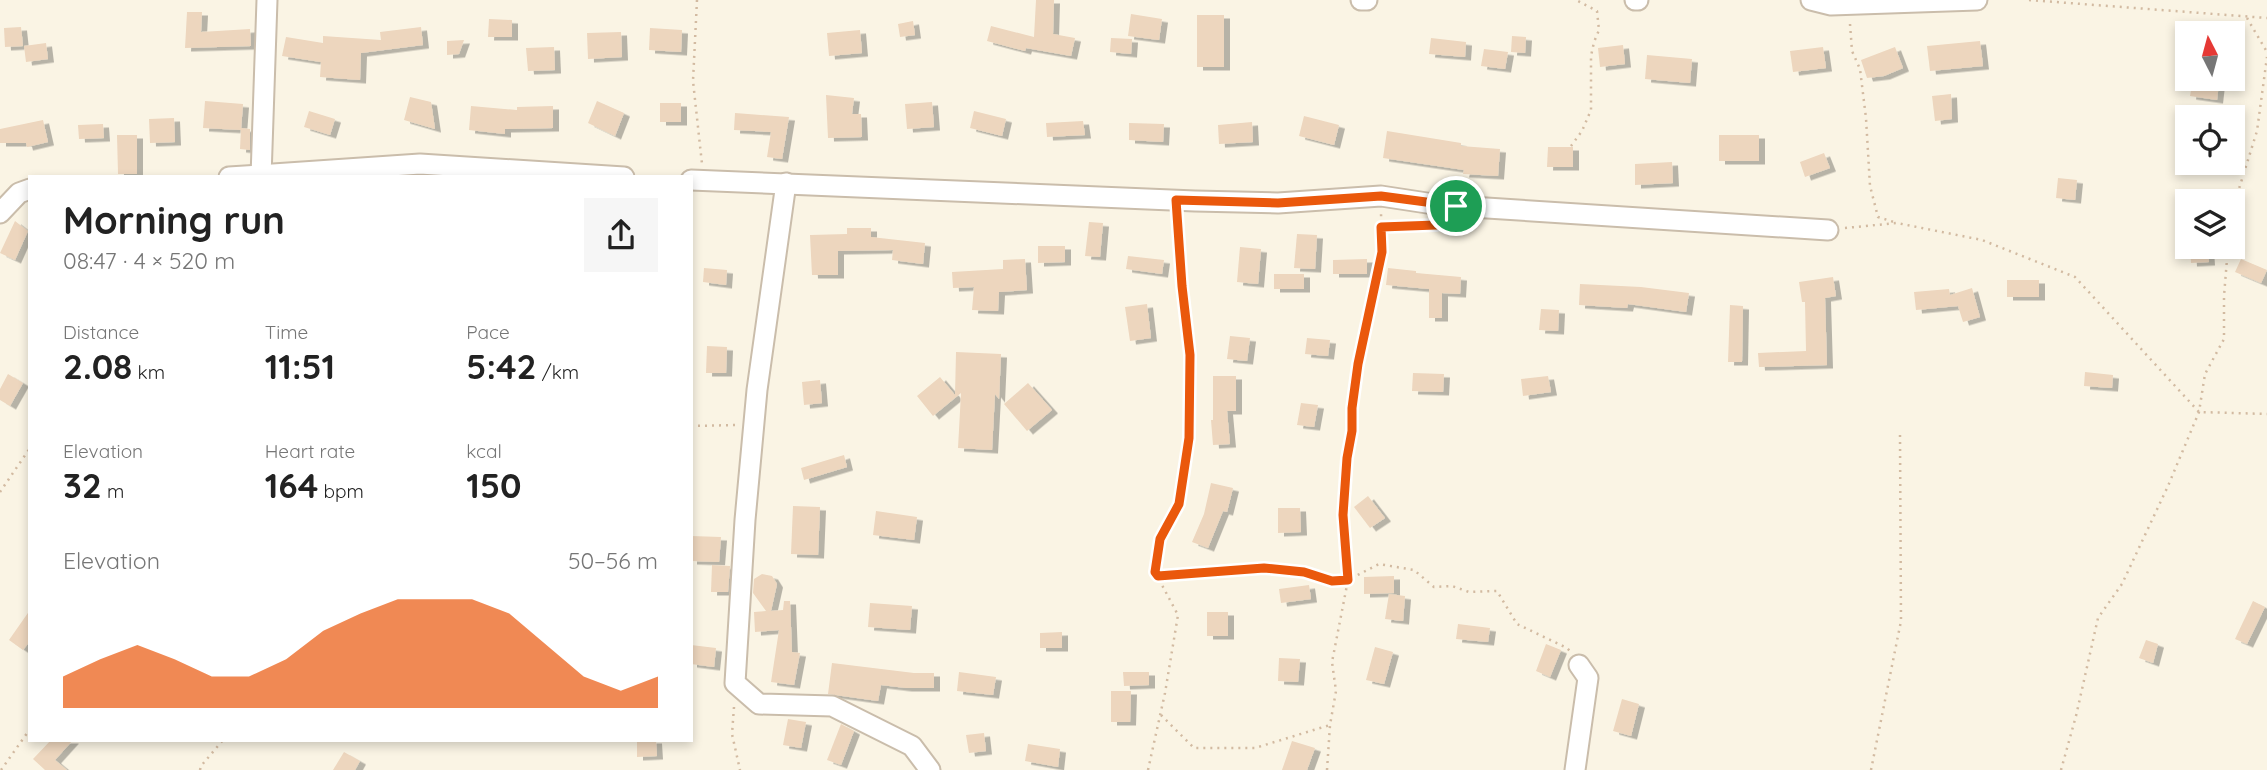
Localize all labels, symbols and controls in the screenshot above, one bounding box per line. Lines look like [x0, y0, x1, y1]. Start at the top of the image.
north arrow [2175, 21, 2245, 91]
map controls [2175, 21, 2245, 259]
button: locate [2175, 105, 2245, 175]
pin [1426, 176, 1486, 236]
icon: arrive [1437, 187, 1475, 225]
button: layers [2175, 189, 2245, 259]
text: Morning run [63, 196, 285, 244]
button: share [584, 198, 658, 272]
text: 08:47 · 4 × 520 m [63, 246, 235, 275]
text: Distance [63, 320, 139, 344]
text: Time [265, 320, 308, 344]
text: Pace [466, 320, 510, 344]
text: 2.08 [63, 344, 132, 388]
text: 11:51 [265, 344, 335, 388]
text: 5:42 [466, 344, 537, 388]
text: km [132, 360, 165, 384]
text: /km [537, 360, 579, 384]
text: Elevation [63, 439, 143, 463]
text: Heart rate [265, 439, 355, 463]
text: kcal [466, 439, 502, 463]
text: 32 [63, 463, 102, 507]
text: 164 [265, 463, 318, 507]
text: 150 [466, 463, 522, 507]
text: m [102, 479, 124, 503]
text: bpm [318, 479, 364, 503]
text: Elevation [63, 546, 160, 575]
text: 50–56 m [568, 546, 658, 575]

